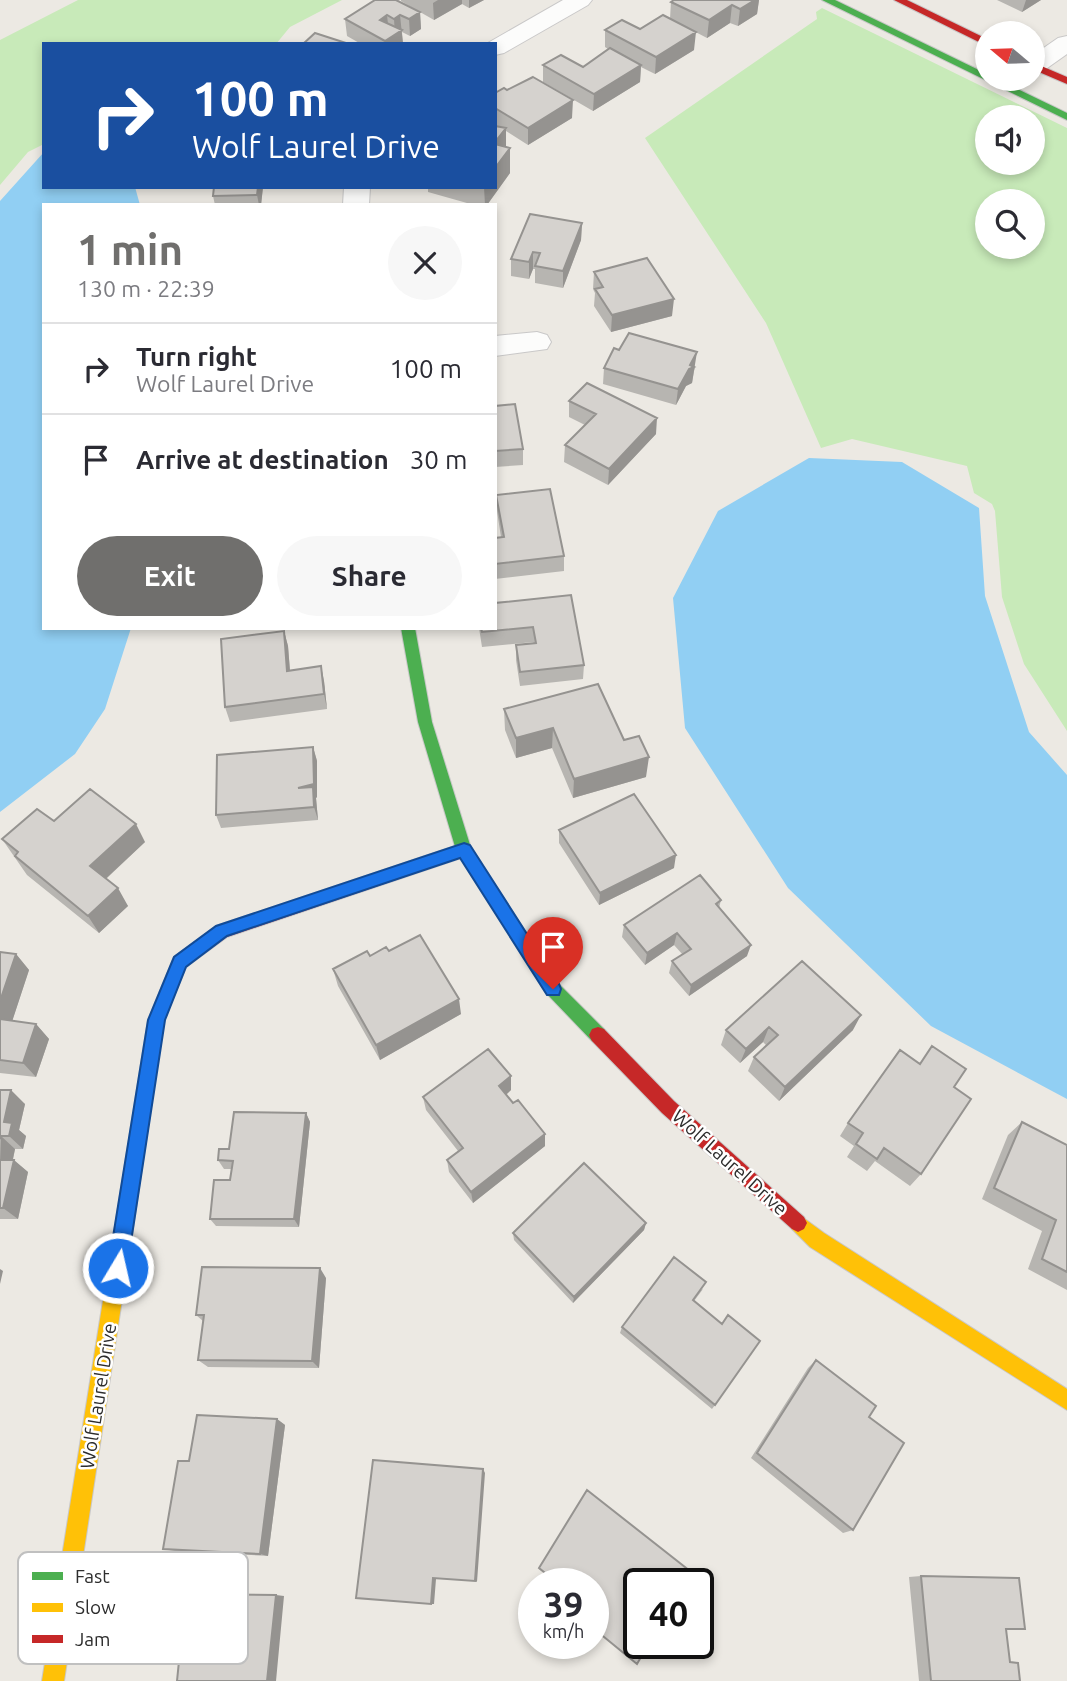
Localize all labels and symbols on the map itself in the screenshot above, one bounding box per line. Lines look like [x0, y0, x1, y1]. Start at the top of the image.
north arrow [975, 21, 1045, 91]
pin [523, 917, 583, 989]
street label: Wolf Laurel Drive [668, 1105, 792, 1219]
position arrow [81, 1231, 155, 1305]
street label: Wolf Laurel Drive [76, 1322, 120, 1470]
legend [18, 1552, 248, 1664]
text: Fast [75, 1565, 110, 1587]
speed limit sign: 40 [623, 1568, 714, 1659]
text: Slow [75, 1596, 116, 1618]
text: Jam [75, 1628, 111, 1650]

